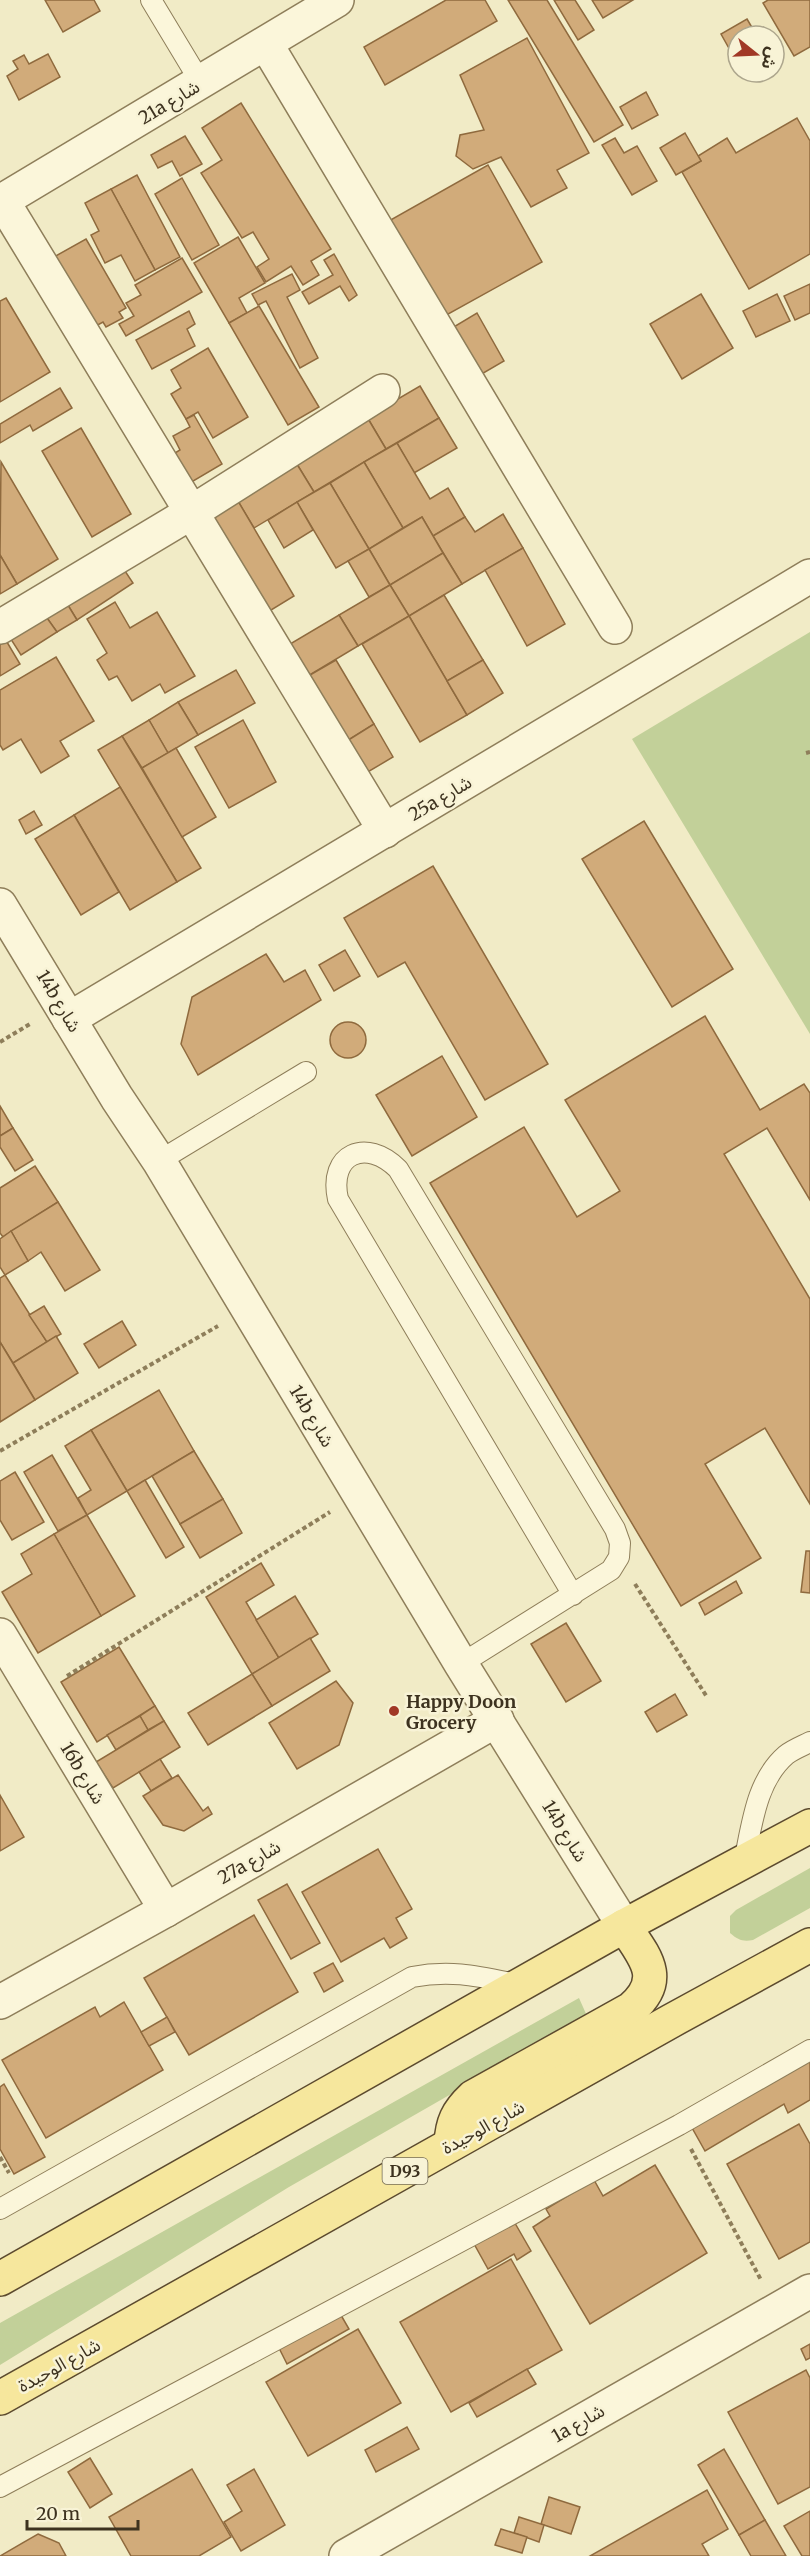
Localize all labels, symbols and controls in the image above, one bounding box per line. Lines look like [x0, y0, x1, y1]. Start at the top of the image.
north arrow [726, 24, 786, 84]
text: ش [757, 45, 783, 72]
street label: 21a شارع [134, 75, 205, 132]
street label: 25a شارع [404, 770, 477, 828]
street label: 14b شارع [29, 966, 86, 1038]
street label: 14b شارع [282, 1381, 339, 1453]
place label: Happy Doon Grocery [406, 1690, 516, 1734]
marker: Happy Doon Grocery [387, 1704, 401, 1718]
street label: 16b شارع [53, 1738, 110, 1810]
street label: 14b شارع [535, 1796, 593, 1868]
street label: 27a شارع [214, 1835, 286, 1892]
street label: شارع الوحيدة [438, 2095, 530, 2162]
road number: D93 [382, 2158, 428, 2184]
street label: شارع الوحيدة [14, 2333, 106, 2400]
street label: 1a شارع [547, 2399, 610, 2450]
scale bar [27, 2493, 138, 2531]
text: 20 m [36, 2502, 80, 2525]

